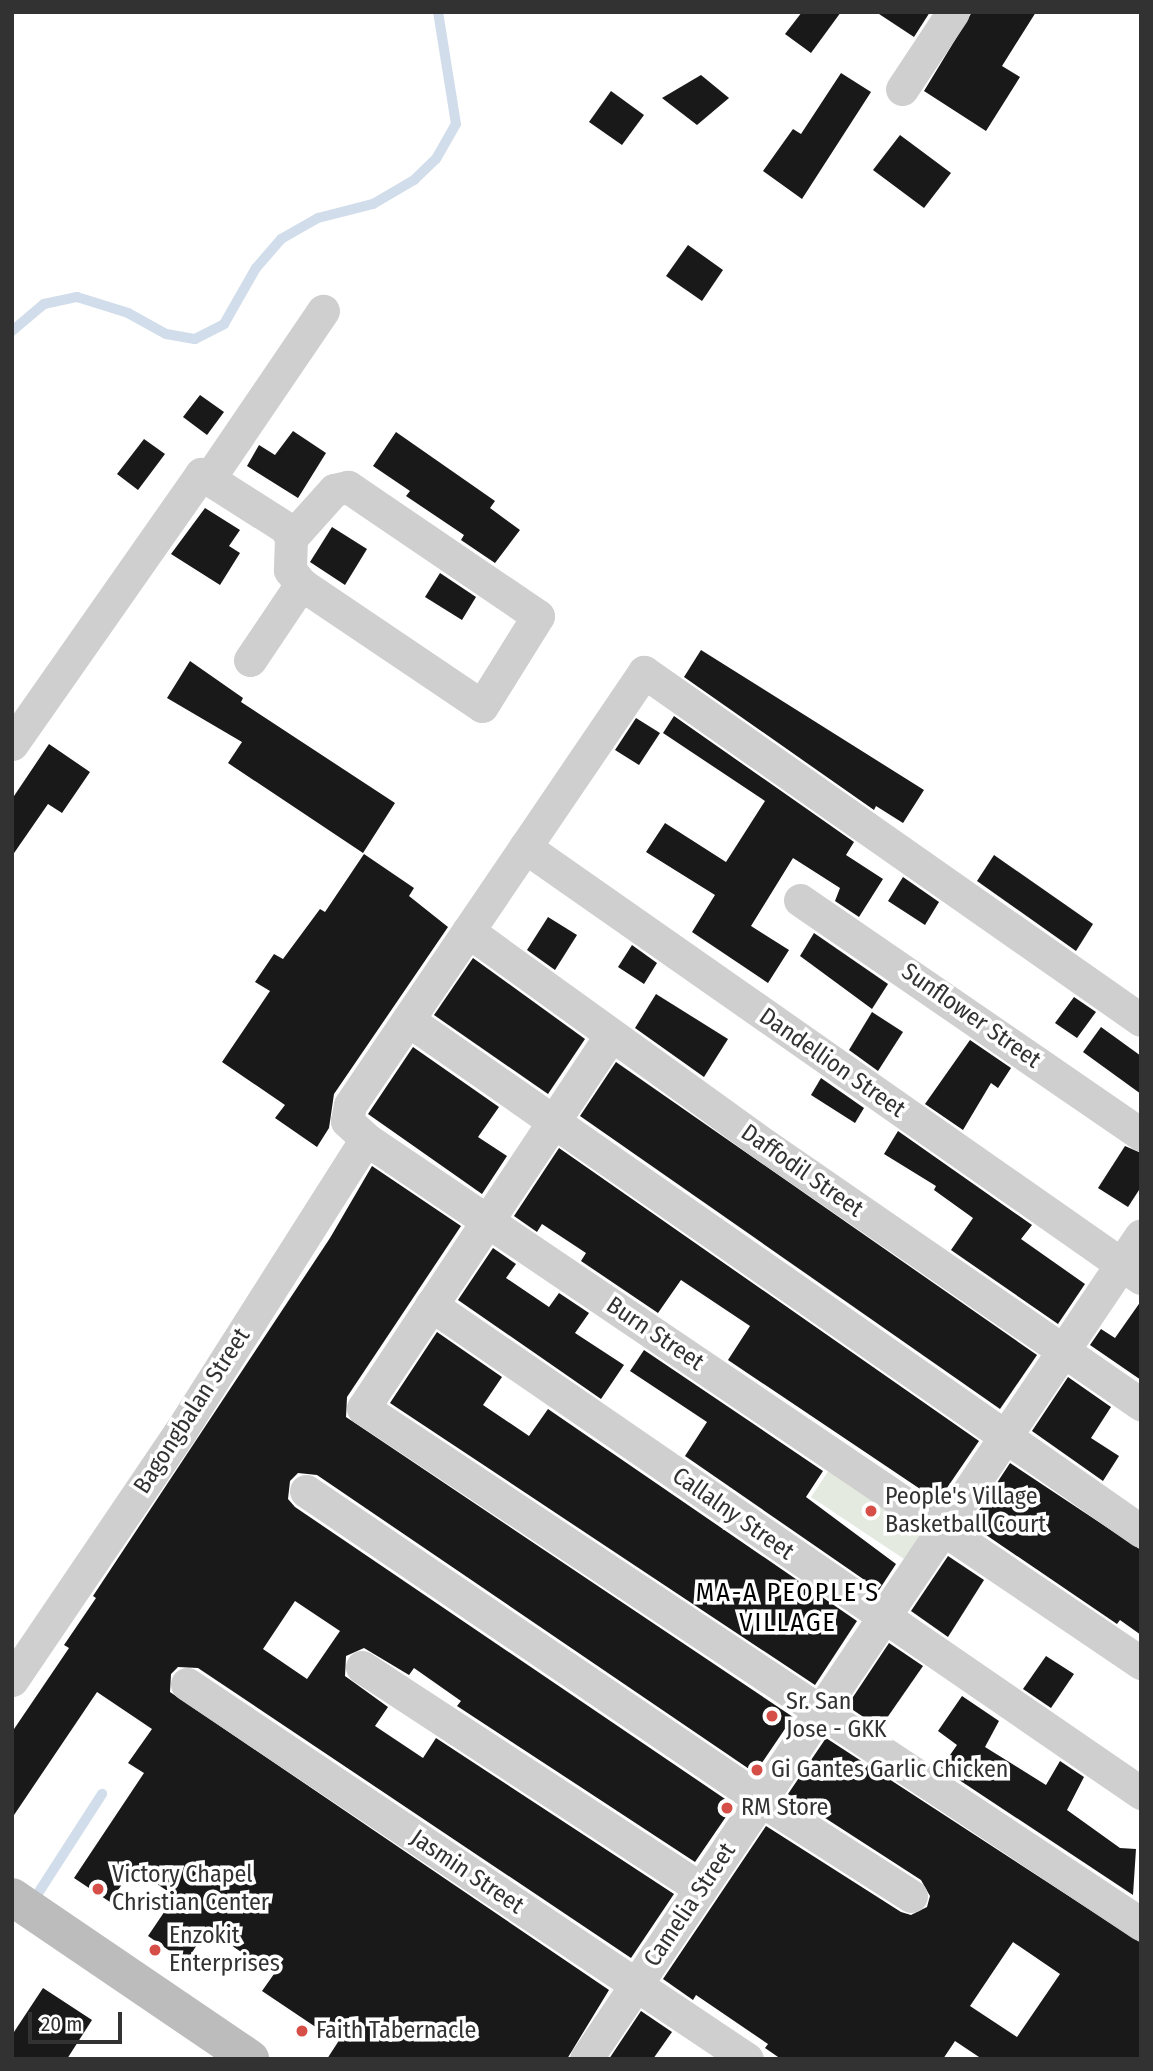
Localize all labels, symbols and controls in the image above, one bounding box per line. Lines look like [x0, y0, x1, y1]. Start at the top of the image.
street label: Sunflower Street [896, 957, 1046, 1075]
street label: Dandellion Street [754, 1002, 910, 1124]
street label: Daffodil Street [735, 1118, 869, 1224]
street label: Burn Street [601, 1291, 709, 1377]
street label: Bagongbalan Street [128, 1323, 256, 1499]
street label: Callalny Street [667, 1462, 799, 1566]
place label: People's Village Basketball Court [885, 1483, 1046, 1539]
marker: People's Village Basketball Court [863, 1503, 879, 1519]
district label: MA-A PEOPLE'S VILLAGE [697, 1577, 879, 1638]
place label: Sr. San Jose - GKK [786, 1688, 887, 1744]
marker: Sr. San Jose - GKK [764, 1708, 780, 1724]
place label: Gi Gantes Garlic Chicken [771, 1756, 1008, 1784]
marker: Gi Gantes Garlic Chicken [749, 1762, 765, 1778]
place label: RM Store [741, 1794, 828, 1822]
marker: RM Store [719, 1800, 735, 1816]
street label: Jasmin Street [405, 1824, 529, 1920]
street label: Camelia Street [638, 1838, 742, 1972]
place label: Victory Chapel Christian Center [112, 1861, 269, 1917]
marker: Victory Chapel Christian Center [90, 1881, 106, 1897]
place label: Enzokit Enterprises [169, 1922, 280, 1978]
marker: Enzokit Enterprises [147, 1942, 163, 1958]
scale bar [32, 1997, 126, 2041]
text: 20 m [41, 2011, 82, 2037]
place label: Faith Tabernacle [316, 2017, 476, 2045]
marker: Faith Tabernacle [294, 2023, 310, 2039]

